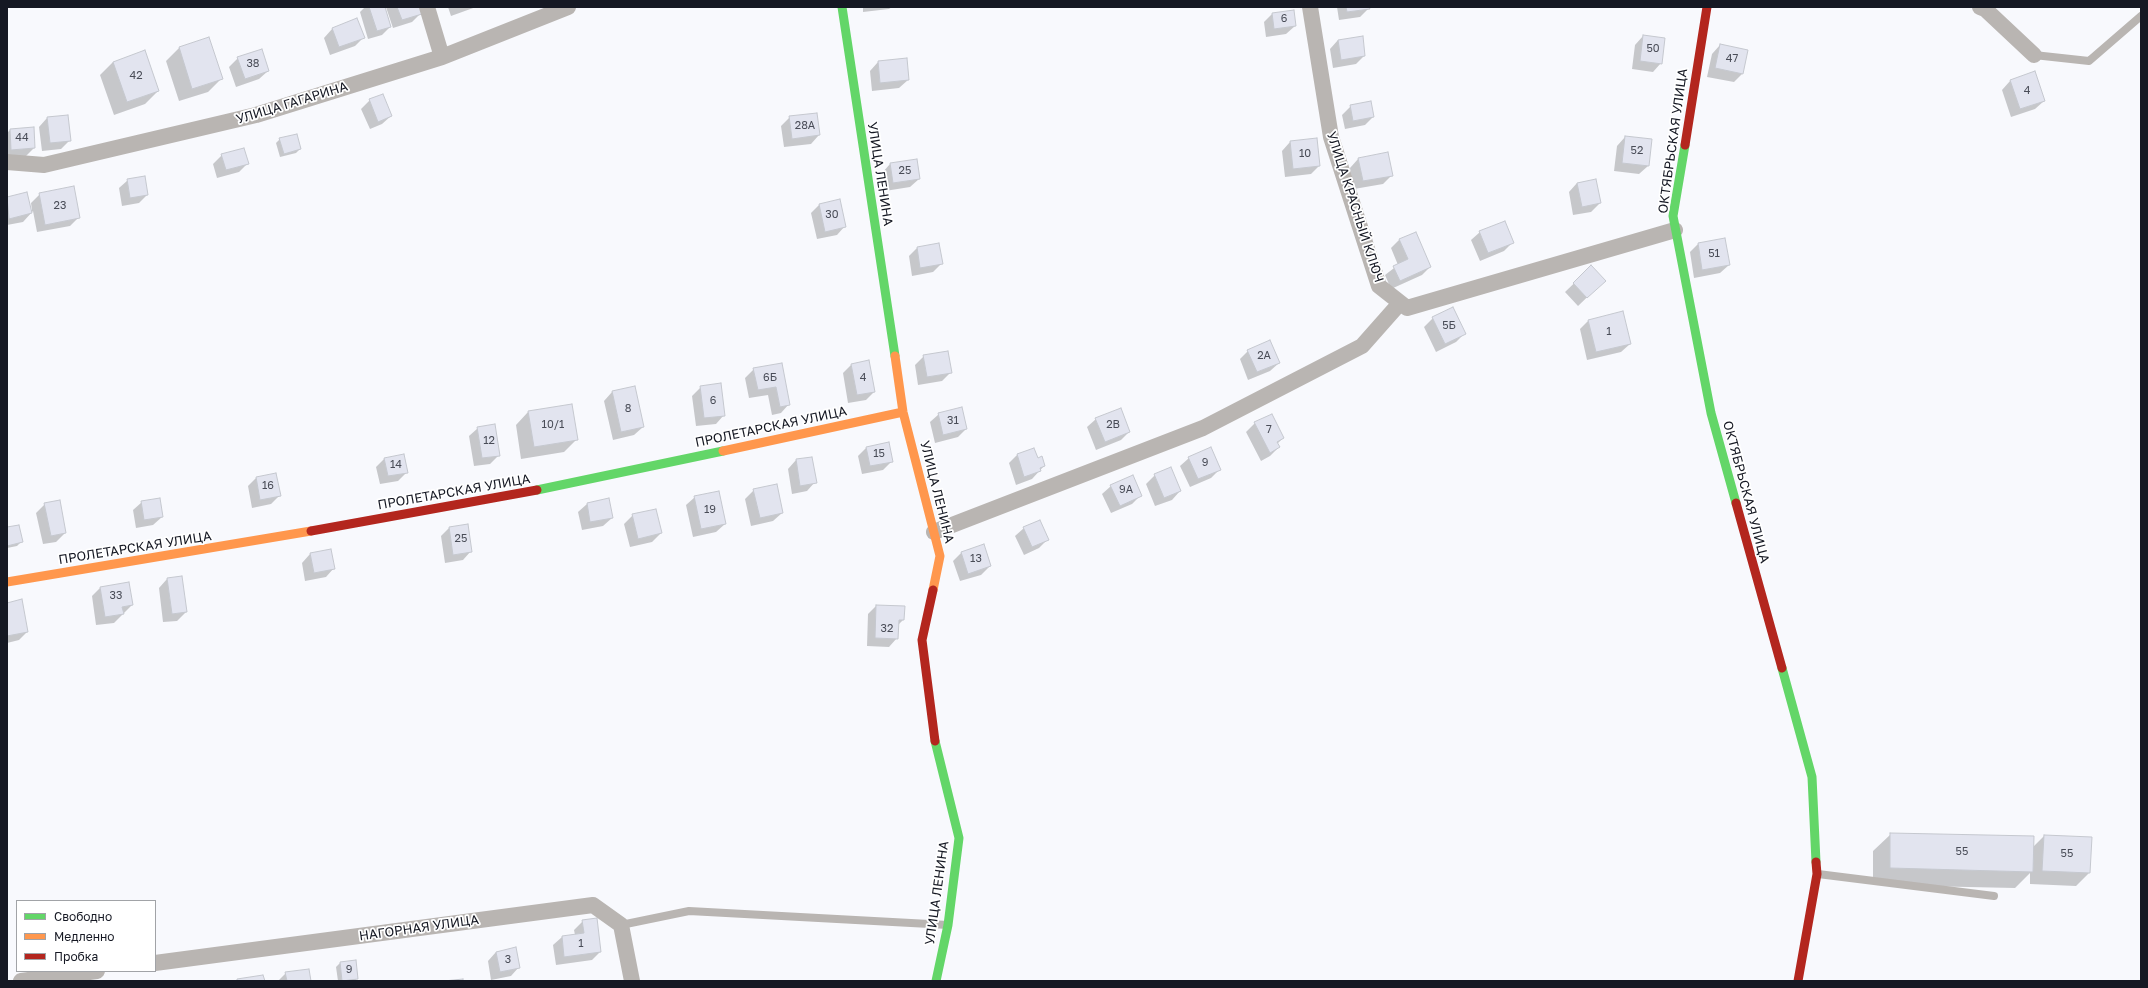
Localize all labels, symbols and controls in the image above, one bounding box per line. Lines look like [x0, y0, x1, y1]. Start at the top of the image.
house number: 6 [1281, 12, 1287, 26]
house number: 50 [1646, 42, 1660, 56]
house number: 47 [1726, 52, 1738, 66]
house number: 38 [246, 57, 260, 71]
street label: ОКТЯБРЬСКАЯ УЛИЦА [1655, 67, 1691, 215]
house number: 42 [129, 69, 143, 83]
street label: УЛИЦА ГАГАРИНА [234, 79, 350, 127]
house number: 4 [2024, 84, 2030, 98]
house number: 28А [795, 119, 815, 133]
street label: УЛИЦА ЛЕНИНА [864, 121, 896, 227]
street label: УЛИЦА КРАСНЫЙ КЛЮЧ [1323, 130, 1387, 284]
house number: 44 [15, 131, 29, 145]
house number: 52 [1631, 144, 1643, 158]
house number: 10 [1299, 147, 1311, 161]
house number: 25 [899, 164, 911, 178]
house number: 23 [54, 199, 66, 213]
house number: 30 [825, 208, 839, 222]
house number: 51 [1708, 247, 1720, 261]
house number: 5Б [1442, 319, 1456, 333]
house number: 1 [1606, 325, 1612, 339]
house number: 2А [1257, 349, 1271, 363]
house number: 6Б [763, 371, 777, 385]
house number: 4 [860, 371, 866, 385]
house number: 6 [710, 394, 716, 408]
house number: 8 [625, 402, 631, 416]
street label: ПРОЛЕТАРСКАЯ УЛИЦА [694, 403, 848, 451]
house number: 31 [947, 414, 959, 428]
house number: 10/1 [542, 418, 564, 432]
house number: 2В [1106, 418, 1120, 432]
street label: ОКТЯБРЬСКАЯ УЛИЦА [1720, 419, 1772, 565]
house number: 7 [1266, 423, 1272, 437]
house number: 12 [483, 434, 495, 448]
street label: УЛИЦА ЛЕНИНА [917, 439, 957, 545]
house number: 15 [873, 447, 885, 461]
house number: 9 [1202, 456, 1208, 470]
house number: 14 [390, 458, 402, 472]
street label: ПРОЛЕТАРСКАЯ УЛИЦА [376, 471, 532, 513]
house number: 16 [262, 479, 274, 493]
house number: 9А [1119, 483, 1133, 497]
house number: 19 [704, 503, 716, 517]
street label: ПРОЛЕТАРСКАЯ УЛИЦА [57, 528, 213, 568]
house number: 25 [455, 532, 467, 546]
house number: 13 [970, 552, 982, 566]
house number: 33 [110, 589, 122, 603]
house number: 32 [881, 622, 893, 636]
street label: УЛИЦА ЛЕНИНА [922, 840, 952, 946]
house number: 55 [1956, 845, 1968, 859]
house number: 55 [2061, 847, 2073, 861]
legend [16, 900, 156, 972]
text: Свободно [54, 909, 112, 924]
street label: НАГОРНАЯ УЛИЦА [358, 912, 480, 944]
text: Медленно [54, 929, 114, 944]
house number: 1 [578, 937, 584, 951]
text: Пробка [54, 949, 98, 964]
house number: 3 [505, 953, 511, 967]
house number: 9 [346, 963, 352, 977]

